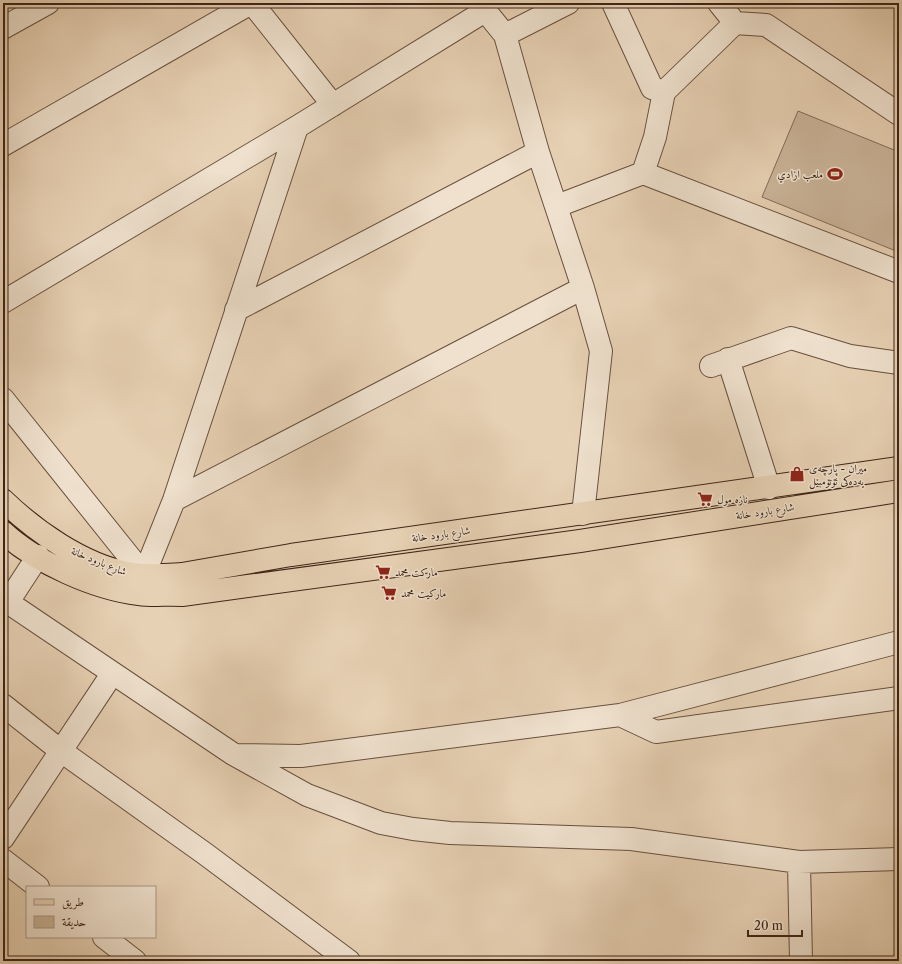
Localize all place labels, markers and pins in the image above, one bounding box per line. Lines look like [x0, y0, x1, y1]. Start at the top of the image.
sports icon: ملعب ازادي [826, 165, 844, 183]
place label: ملعب ازادي [777, 167, 823, 183]
place label: میران - پارچەی یەدەکی ئۆتۆمبێل [809, 461, 867, 490]
shop icon: میران - پارچەی یەدەکی ئۆتۆمبێل [788, 465, 806, 483]
supermarket icon: نازه مول [696, 490, 714, 508]
place label: نازه مول [717, 492, 748, 506]
supermarket icon: ماركت محمد [374, 563, 392, 581]
place label: ماركت محمد [395, 565, 438, 579]
supermarket icon: ماركيت محمد [380, 584, 398, 602]
place label: ماركيت محمد [401, 586, 446, 600]

